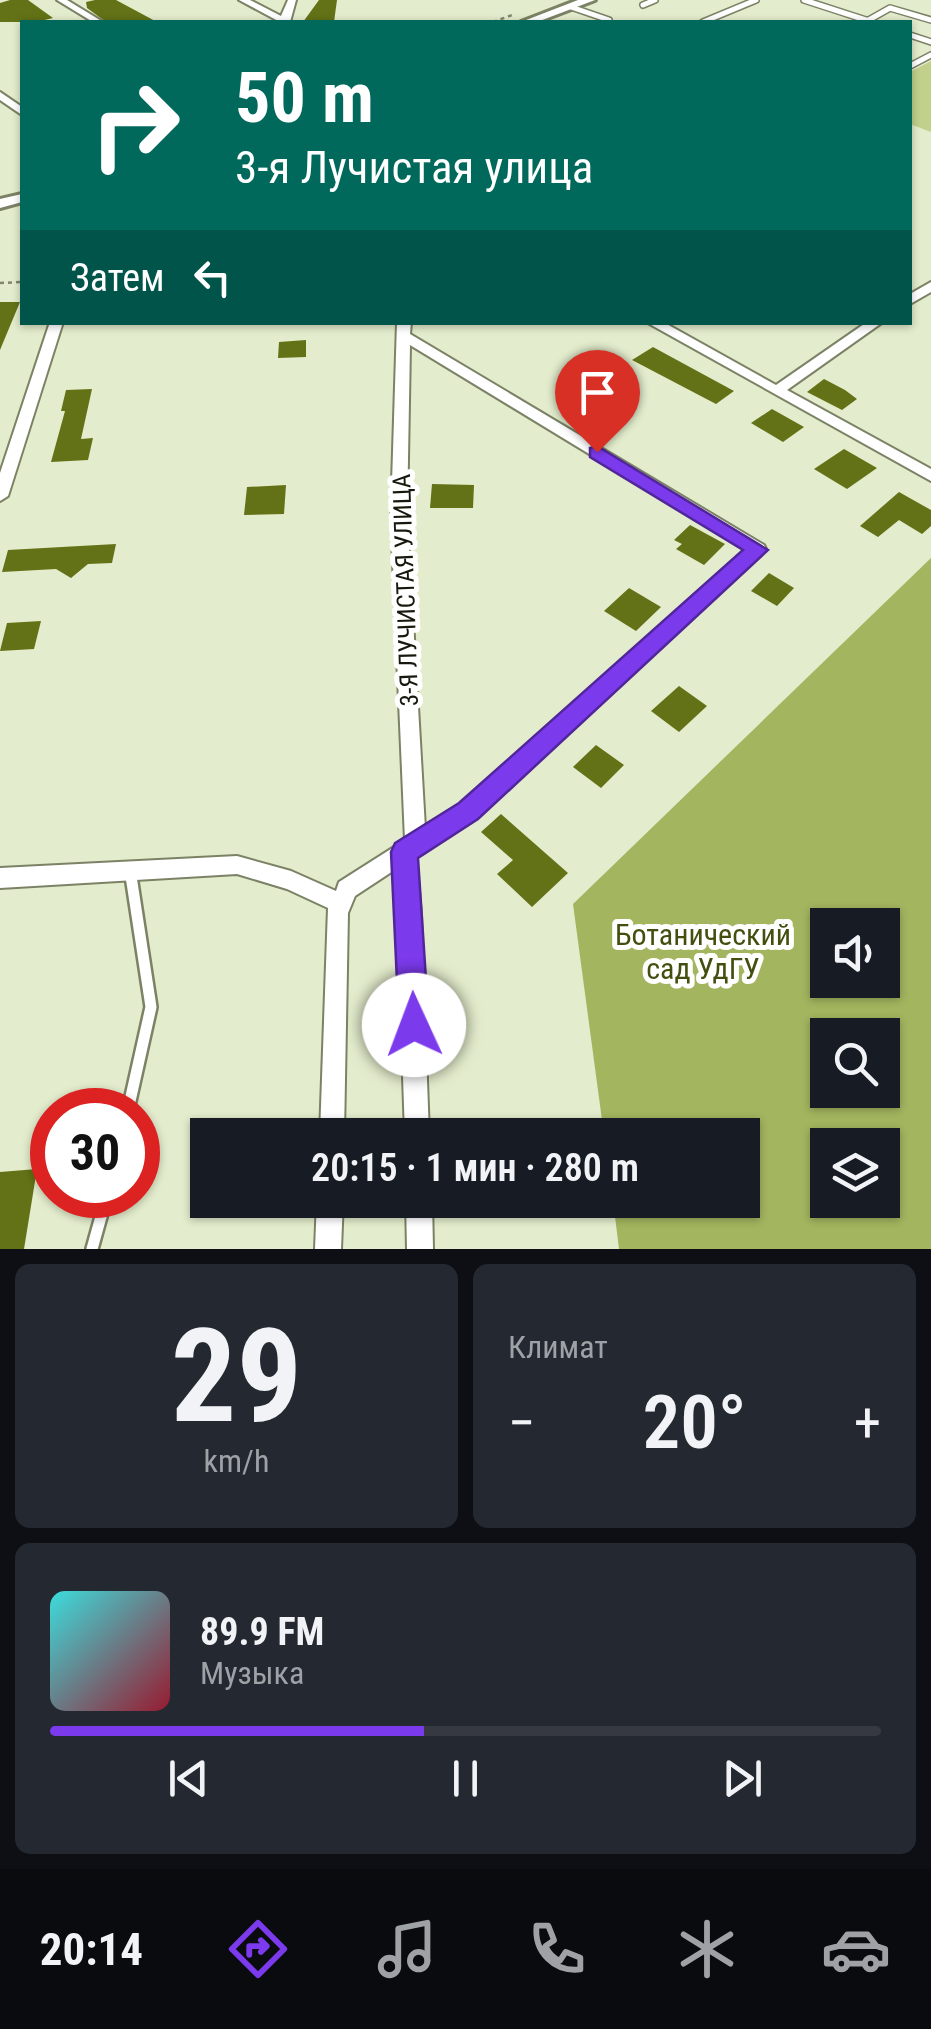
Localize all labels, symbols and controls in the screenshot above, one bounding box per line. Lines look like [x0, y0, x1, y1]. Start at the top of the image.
text: 50 m [235, 57, 374, 139]
icon: right [70, 60, 200, 190]
text: 3-я Лучистая улица [235, 141, 593, 194]
icon: left [185, 250, 240, 305]
text: Затем [70, 256, 165, 300]
pin [555, 350, 640, 453]
icon: arrive [570, 365, 625, 420]
street label: 3-Я ЛУЧИСТАЯ УЛИЦА [387, 473, 424, 707]
map controls [810, 908, 900, 1218]
button: sound [810, 908, 900, 998]
park label: Ботанический сад УдГУ [615, 917, 791, 986]
position arrow [362, 973, 466, 1077]
button: search [810, 1018, 900, 1108]
speed limit sign: 30 [30, 1088, 160, 1218]
button: layers [810, 1128, 900, 1218]
text: 20:15 · 1 мин · 280 m [311, 1146, 639, 1190]
text: 29 [171, 1300, 302, 1453]
text: Климат [508, 1328, 608, 1366]
text: 20° [642, 1378, 747, 1466]
text: − [508, 1391, 536, 1455]
text: + [854, 1391, 881, 1455]
text: km/h [204, 1442, 269, 1480]
text: 89.9 FM [200, 1610, 324, 1654]
text: Музыка [200, 1654, 304, 1692]
icon: previous [161, 1751, 216, 1806]
icon: pause [438, 1751, 493, 1806]
icon: next [715, 1751, 770, 1806]
icon: directions [223, 1914, 293, 1984]
icon: music [372, 1914, 442, 1984]
icon: phone [522, 1914, 592, 1984]
icon: climate [672, 1914, 742, 1984]
icon: car [821, 1914, 891, 1984]
text: 20:14 [40, 1923, 143, 1976]

